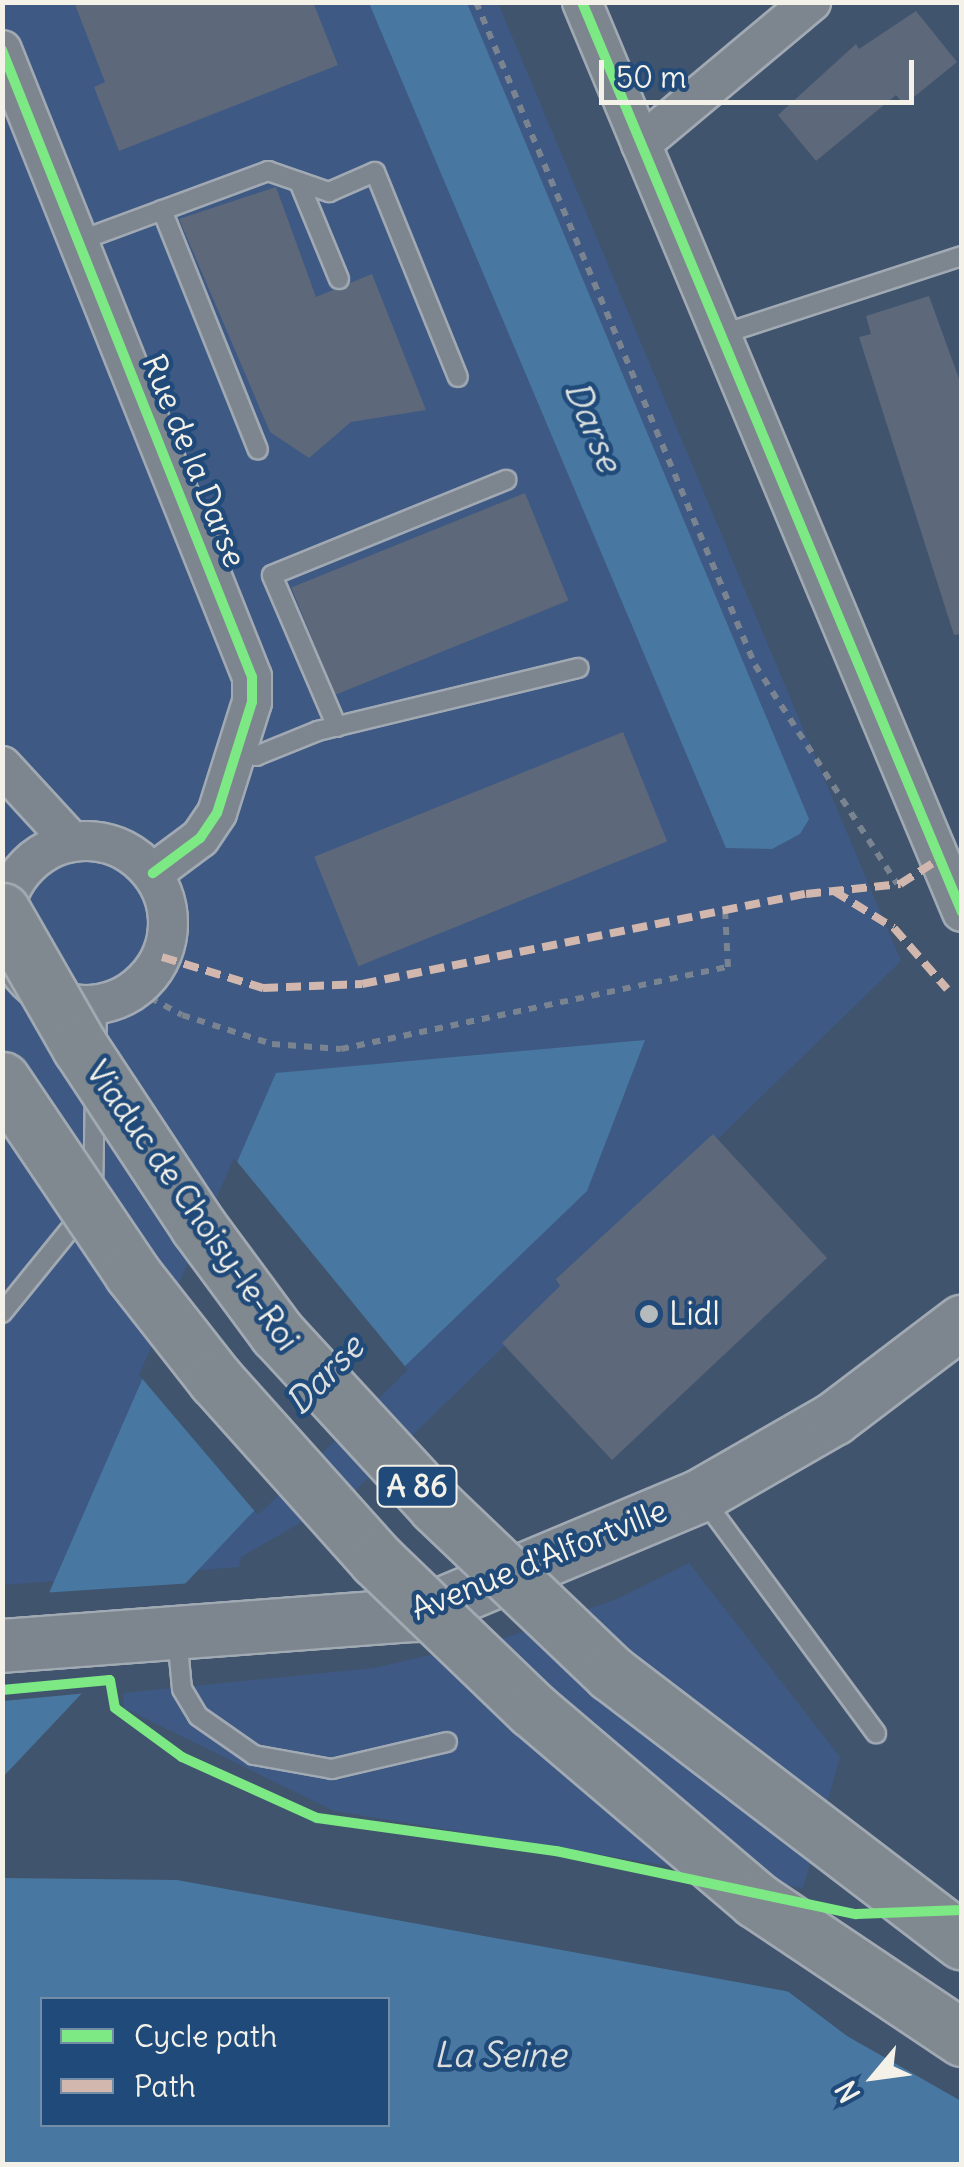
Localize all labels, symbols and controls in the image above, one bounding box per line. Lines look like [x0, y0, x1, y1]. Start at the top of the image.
scale bar [604, 40, 919, 102]
text: 50 m [616, 58, 686, 96]
street label: Rue de la Darse [134, 349, 254, 573]
water label: Darse [556, 375, 632, 477]
street label: Viaduc de Choisy-le-Roi [78, 1054, 306, 1358]
place label: Lidl [669, 1295, 720, 1333]
marker: Lidl [638, 1303, 660, 1325]
water label: Darse [276, 1326, 372, 1422]
road number: A 86 [374, 1461, 460, 1511]
street label: Avenue d'Alfortville [405, 1491, 673, 1629]
legend [40, 1997, 390, 2127]
text: Cycle path [134, 2017, 277, 2055]
north arrow [824, 2027, 924, 2127]
water label: La Seine [434, 2033, 566, 2075]
text: Path [134, 2067, 196, 2105]
text: N [827, 2074, 868, 2109]

